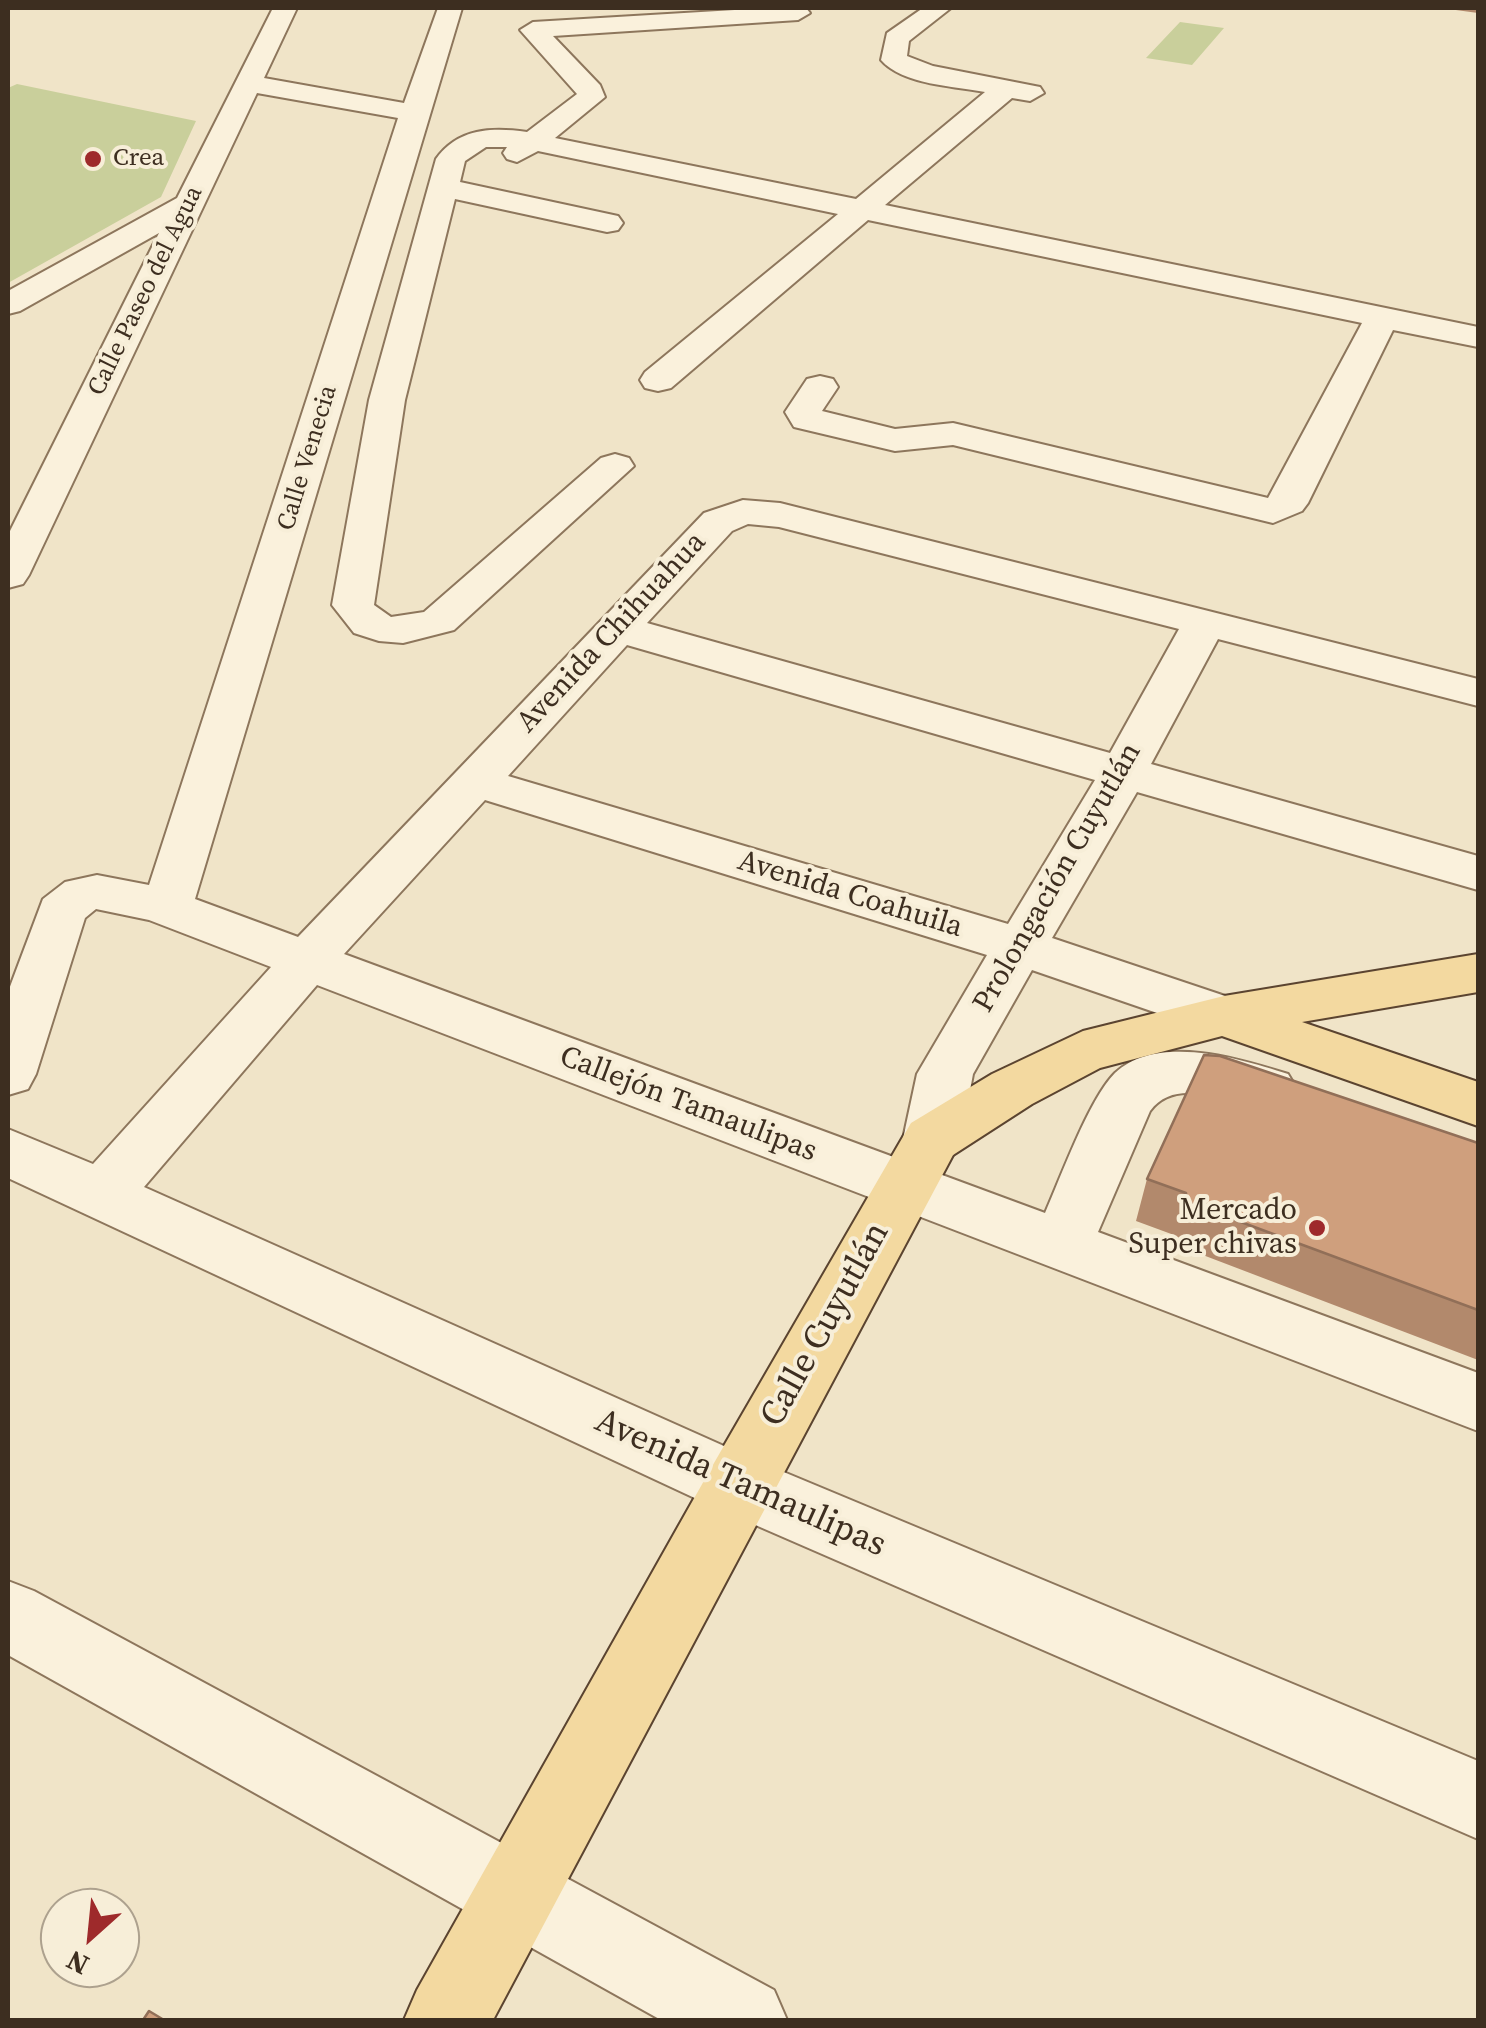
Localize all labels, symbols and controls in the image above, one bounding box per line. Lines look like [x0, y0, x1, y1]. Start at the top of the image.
place label: Crea [113, 144, 164, 174]
marker: Crea [82, 148, 104, 170]
street label: Calle Paseo del Agua [82, 181, 210, 401]
street label: Calle Venecia [272, 382, 344, 534]
street label: Avenida Chihuahua [510, 525, 714, 741]
street label: Prolongación Cuyutlán [966, 737, 1150, 1019]
street label: Avenida Coahuila [733, 844, 967, 946]
street label: Callejón Tamaulipas [554, 1039, 822, 1171]
place label: Mercado Super chivas [1128, 1193, 1297, 1264]
street label: Calle Cuyutlán [753, 1216, 899, 1434]
marker: Mercado Super chivas [1306, 1217, 1328, 1239]
street label: Avenida Tamaulipas [588, 1401, 892, 1567]
north arrow [40, 1888, 140, 1988]
text: N [60, 1941, 95, 1985]

